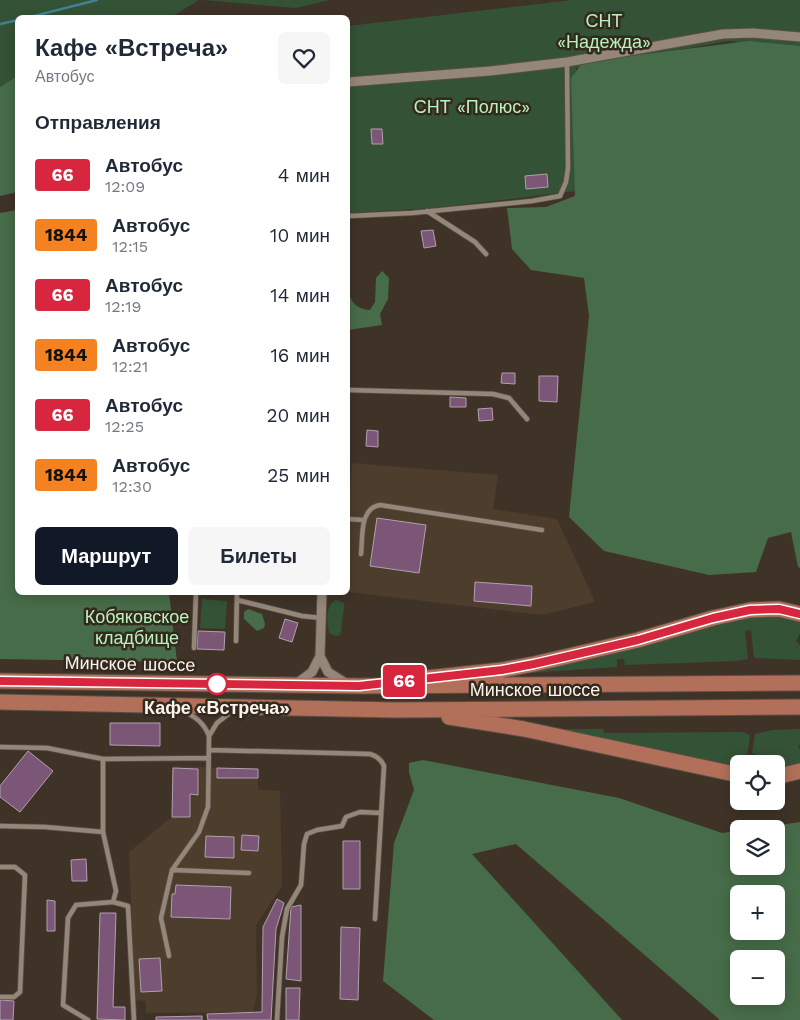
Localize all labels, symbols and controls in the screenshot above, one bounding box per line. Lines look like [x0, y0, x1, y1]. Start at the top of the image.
park label: СНТ «Надежда» [557, 10, 651, 52]
button: heart [278, 32, 330, 84]
text: Кафе «Встреча» [35, 34, 228, 62]
text: Автобус [35, 67, 95, 86]
park label: СНТ «Полюс» [414, 96, 530, 117]
text: Отправления [35, 111, 161, 134]
text: Автобус [105, 154, 183, 177]
text: 66 [51, 164, 74, 185]
text: 4 мин [278, 164, 330, 187]
text: 12:09 [105, 177, 145, 196]
text: Автобус [112, 214, 190, 237]
text: 1844 [45, 224, 87, 245]
text: 10 мин [270, 224, 330, 247]
text: 12:15 [112, 237, 148, 256]
text: Автобус [105, 274, 183, 297]
text: 66 [51, 284, 74, 305]
text: 14 мин [270, 284, 330, 307]
text: 12:19 [105, 297, 141, 316]
text: Автобус [112, 334, 190, 357]
text: 1844 [45, 344, 87, 365]
text: 16 мин [270, 344, 330, 367]
text: 12:21 [112, 357, 148, 376]
text: Автобус [105, 394, 183, 417]
text: 66 [51, 404, 74, 425]
text: 20 мин [266, 404, 330, 427]
text: 12:25 [105, 417, 144, 436]
text: Автобус [112, 454, 190, 477]
text: 1844 [45, 464, 87, 485]
text: 25 мин [267, 464, 330, 487]
text: 12:30 [112, 477, 152, 496]
button: Маршрут [35, 527, 178, 585]
button: Билеты [188, 527, 330, 585]
park label: Кобяковское кладбище [85, 606, 189, 648]
street label: Минское шоссе [64, 652, 196, 675]
line badge: 66 [382, 665, 426, 697]
text: 66 [393, 670, 415, 691]
marker: Кафе «Встреча» [206, 673, 228, 695]
street label: Минское шоссе [470, 679, 600, 700]
place label: Кафе «Встреча» [144, 697, 290, 718]
map controls [730, 755, 785, 1005]
button: locate [730, 755, 785, 810]
button: layers [730, 820, 785, 875]
button: + [730, 885, 785, 940]
button: − [730, 950, 785, 1005]

